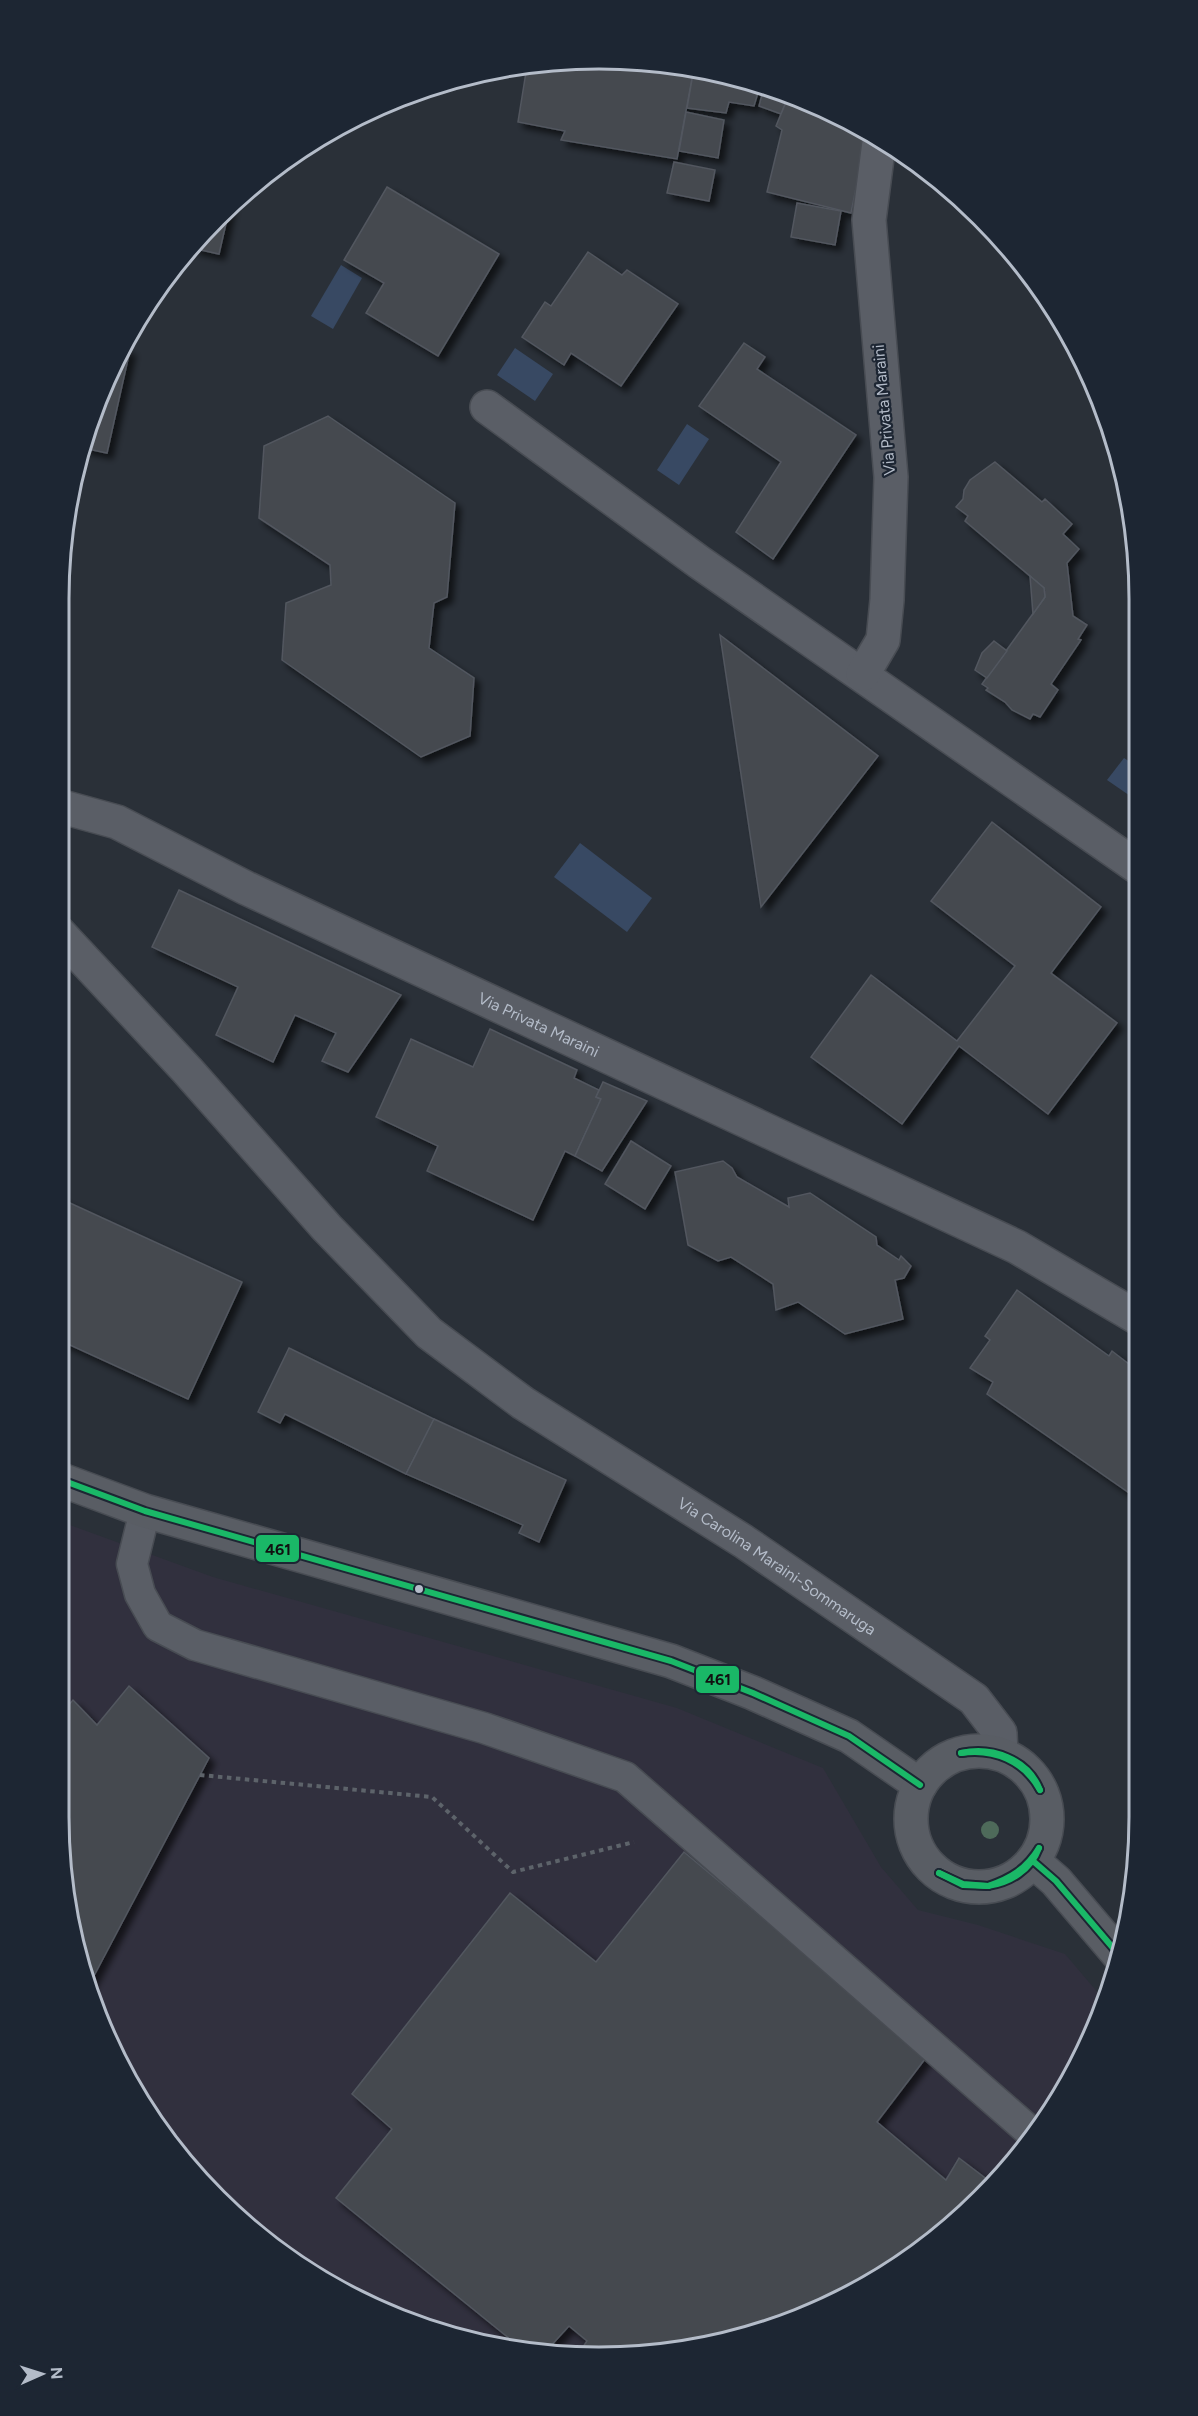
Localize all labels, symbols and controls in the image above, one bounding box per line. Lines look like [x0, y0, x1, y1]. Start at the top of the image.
street label: Via Privata Maraini [869, 344, 899, 476]
street label: Via Privata Maraini [475, 988, 602, 1061]
street label: Via Carolina Maraini-Sommaruga [674, 1493, 880, 1639]
line badge: 461 [255, 1534, 300, 1563]
text: 461 [265, 1540, 291, 1559]
unlabelled marker [413, 1583, 425, 1595]
line badge: 461 [695, 1665, 740, 1694]
text: 461 [705, 1670, 731, 1689]
north arrow [12, 2344, 72, 2404]
text: N [47, 2367, 66, 2380]

